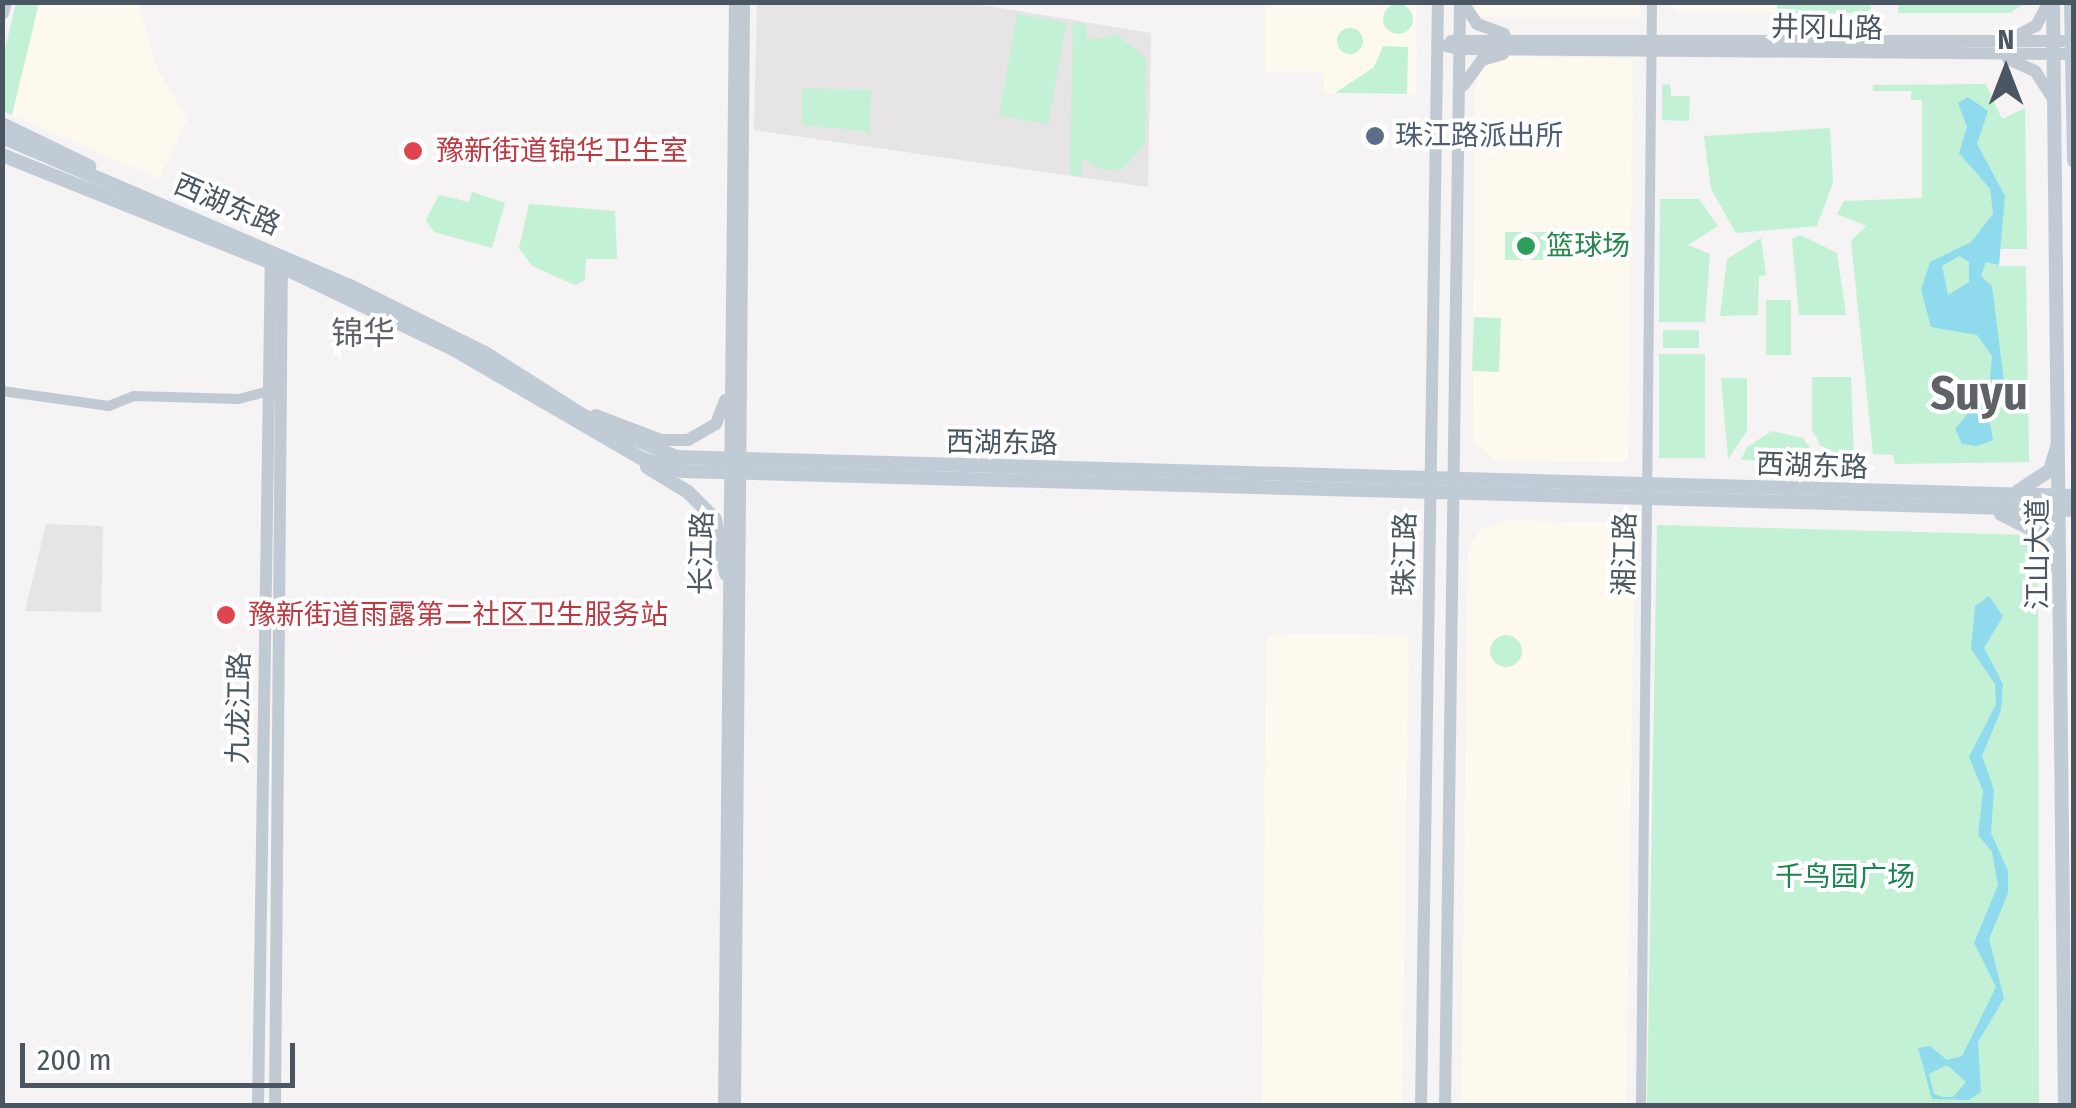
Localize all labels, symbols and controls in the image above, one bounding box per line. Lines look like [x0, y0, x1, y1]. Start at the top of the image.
street label: 井冈山路 [1771, 10, 1883, 46]
north arrow [1956, 20, 2056, 120]
text: N [1998, 23, 2014, 56]
place label: 珠江路派出所 [1395, 119, 1563, 153]
marker: 珠江路派出所 [1364, 125, 1386, 147]
place label: 豫新街道锦华卫生室 [436, 134, 688, 168]
marker: 豫新街道锦华卫生室 [400, 138, 426, 164]
street label: 西湖东路 [169, 168, 285, 242]
place label: 篮球场 [1546, 229, 1630, 263]
marker: 篮球场 [1515, 235, 1537, 257]
district label: 锦华 [331, 314, 395, 352]
district label: Suyu [1930, 365, 2028, 423]
street label: 西湖东路 [946, 425, 1058, 461]
street label: 西湖东路 [1755, 447, 1869, 485]
street label: 江山大道 [2021, 498, 2055, 610]
street label: 长江路 [684, 511, 720, 595]
street label: 珠江路 [1387, 512, 1423, 596]
street label: 湘江路 [1607, 512, 1643, 596]
place label: 豫新街道雨露第二社区卫生服务站 [248, 598, 668, 632]
marker: 豫新街道雨露第二社区卫生服务站 [213, 602, 239, 628]
street label: 九龙江路 [221, 652, 257, 764]
park label: 千鸟园广场 [1775, 860, 1915, 894]
scale bar [25, 1023, 300, 1085]
text: 200 m [37, 1042, 112, 1078]

